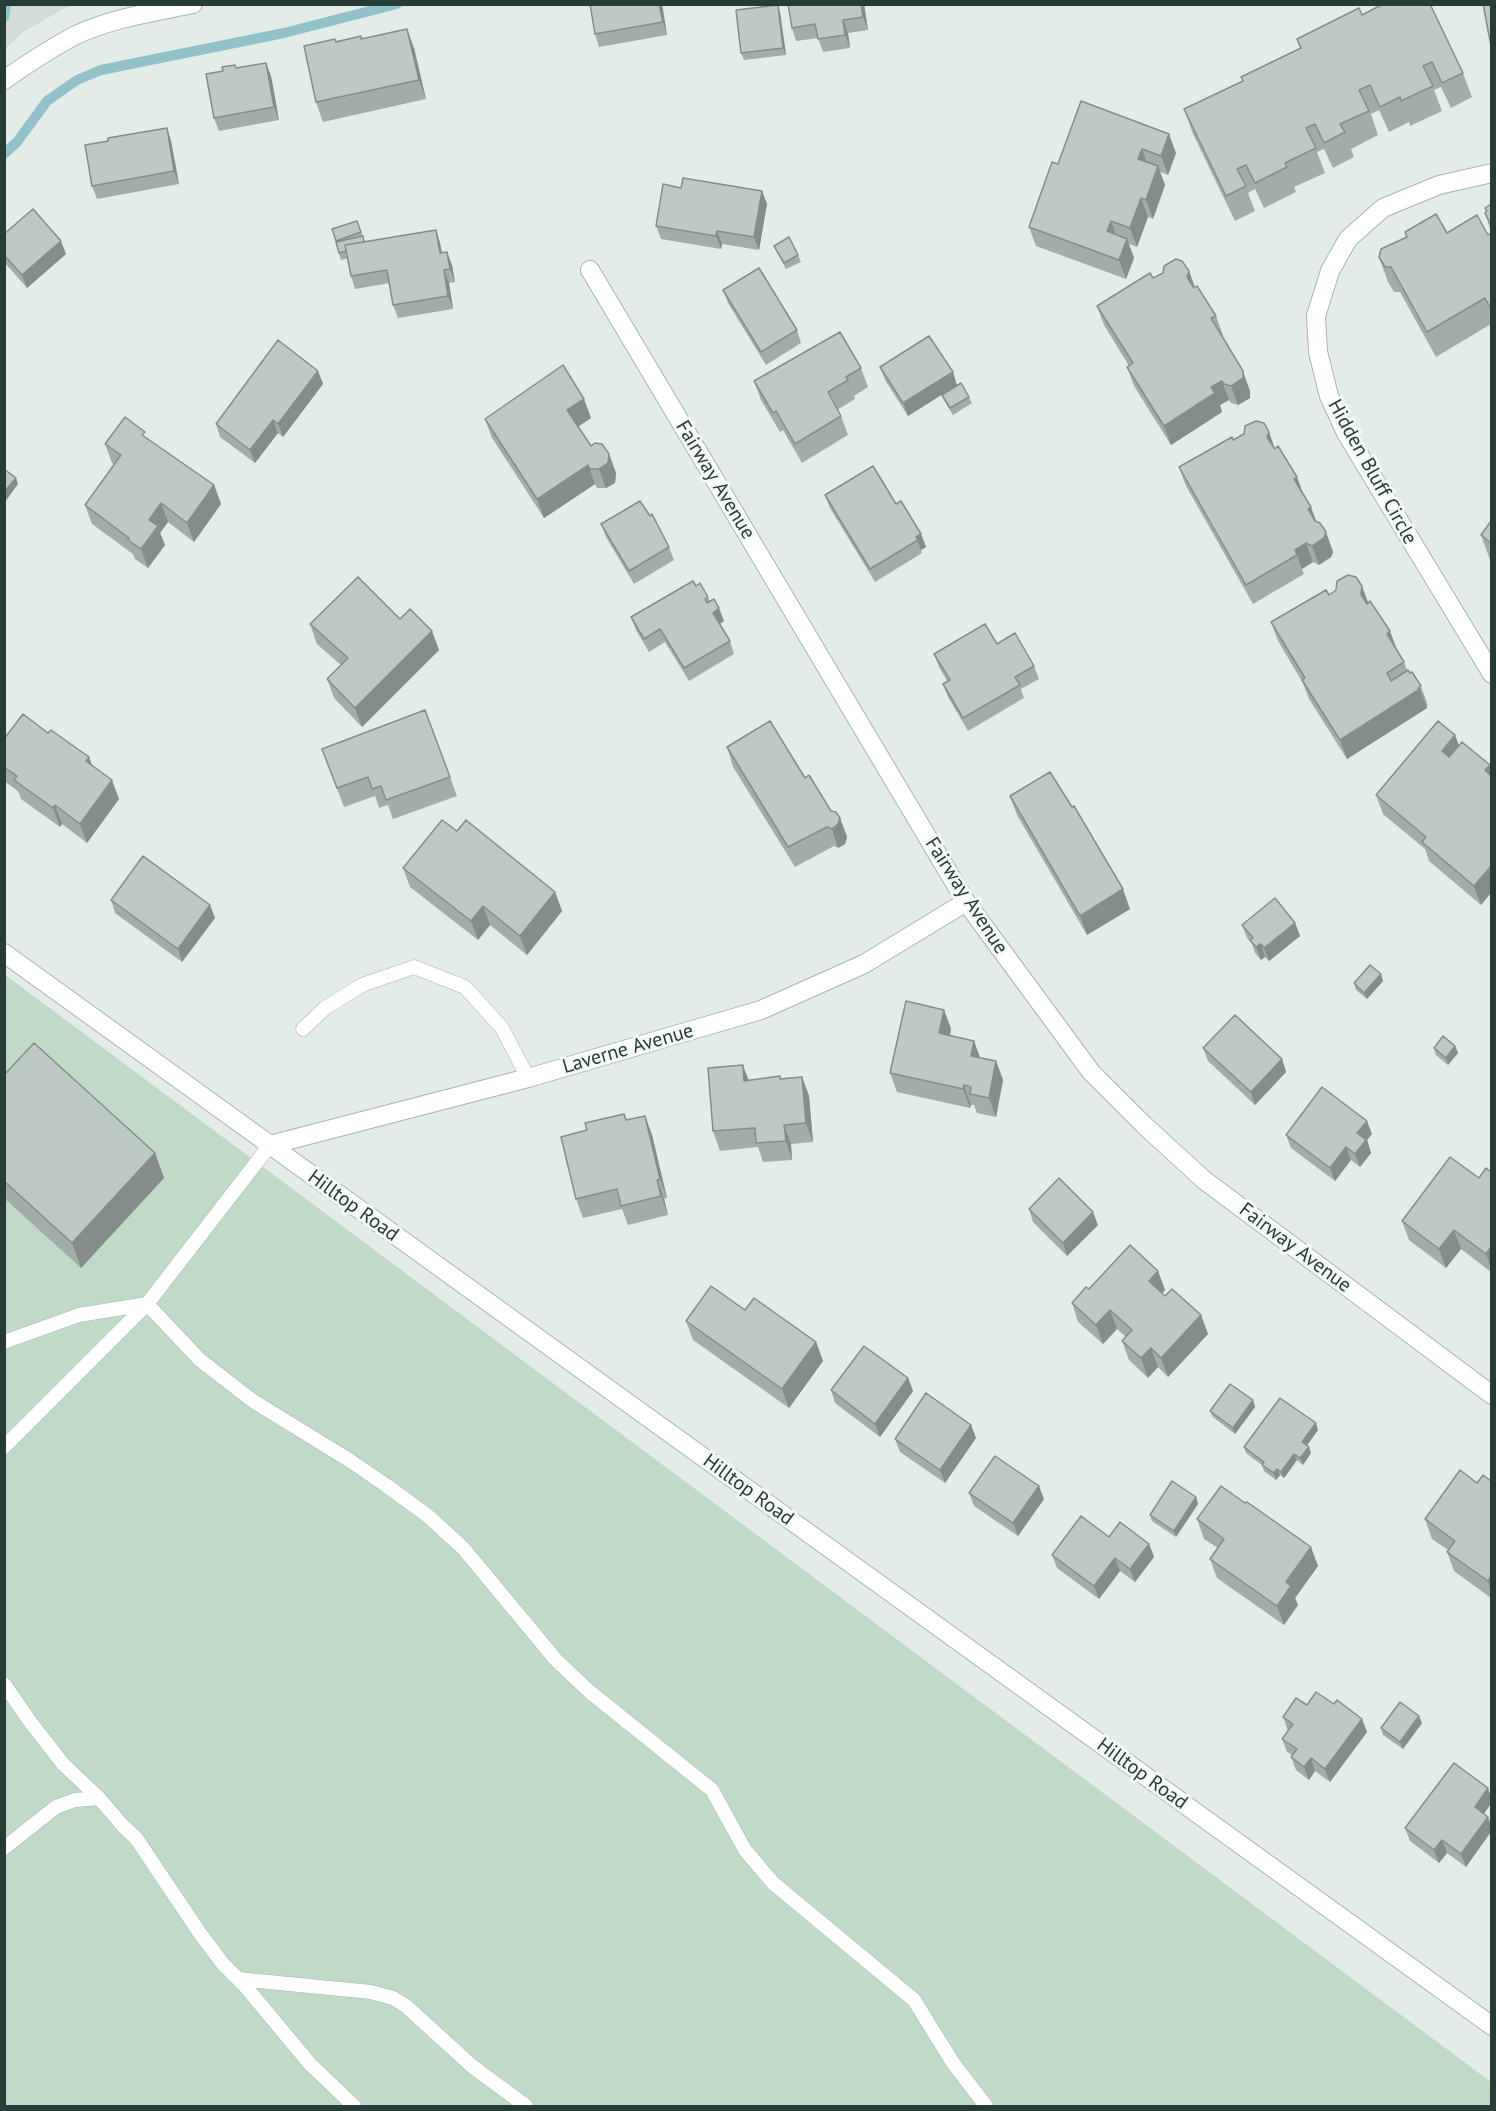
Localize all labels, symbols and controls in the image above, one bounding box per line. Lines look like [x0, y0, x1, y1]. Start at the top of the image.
street label: Hidden Bluff Circle [1322, 395, 1422, 549]
street label: Fairway Avenue [670, 416, 760, 544]
street label: Fairway Avenue [919, 833, 1013, 959]
street label: Laverne Avenue [560, 1019, 696, 1079]
street label: Hilltop Road [303, 1165, 403, 1247]
street label: Fairway Avenue [1234, 1198, 1356, 1298]
street label: Hilltop Road [698, 1449, 798, 1531]
street label: Hilltop Road [1092, 1733, 1192, 1815]

